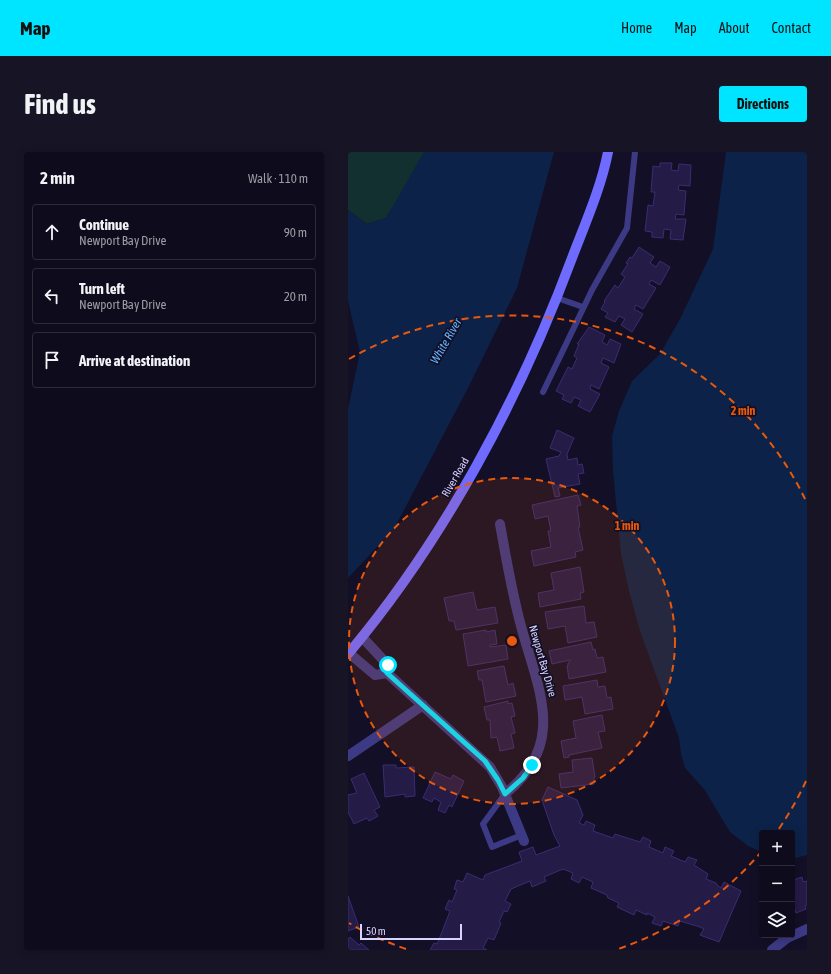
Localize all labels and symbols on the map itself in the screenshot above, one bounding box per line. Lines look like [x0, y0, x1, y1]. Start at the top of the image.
water label: White River [427, 315, 465, 366]
text: 2 min [731, 404, 755, 418]
street label: River Road [439, 455, 471, 499]
text: 1 min [615, 519, 639, 533]
street label: Newport Bay Drive [527, 624, 559, 698]
centre of rings [505, 634, 519, 648]
route start [379, 656, 397, 674]
route end [523, 756, 541, 774]
scale bar [360, 922, 462, 941]

